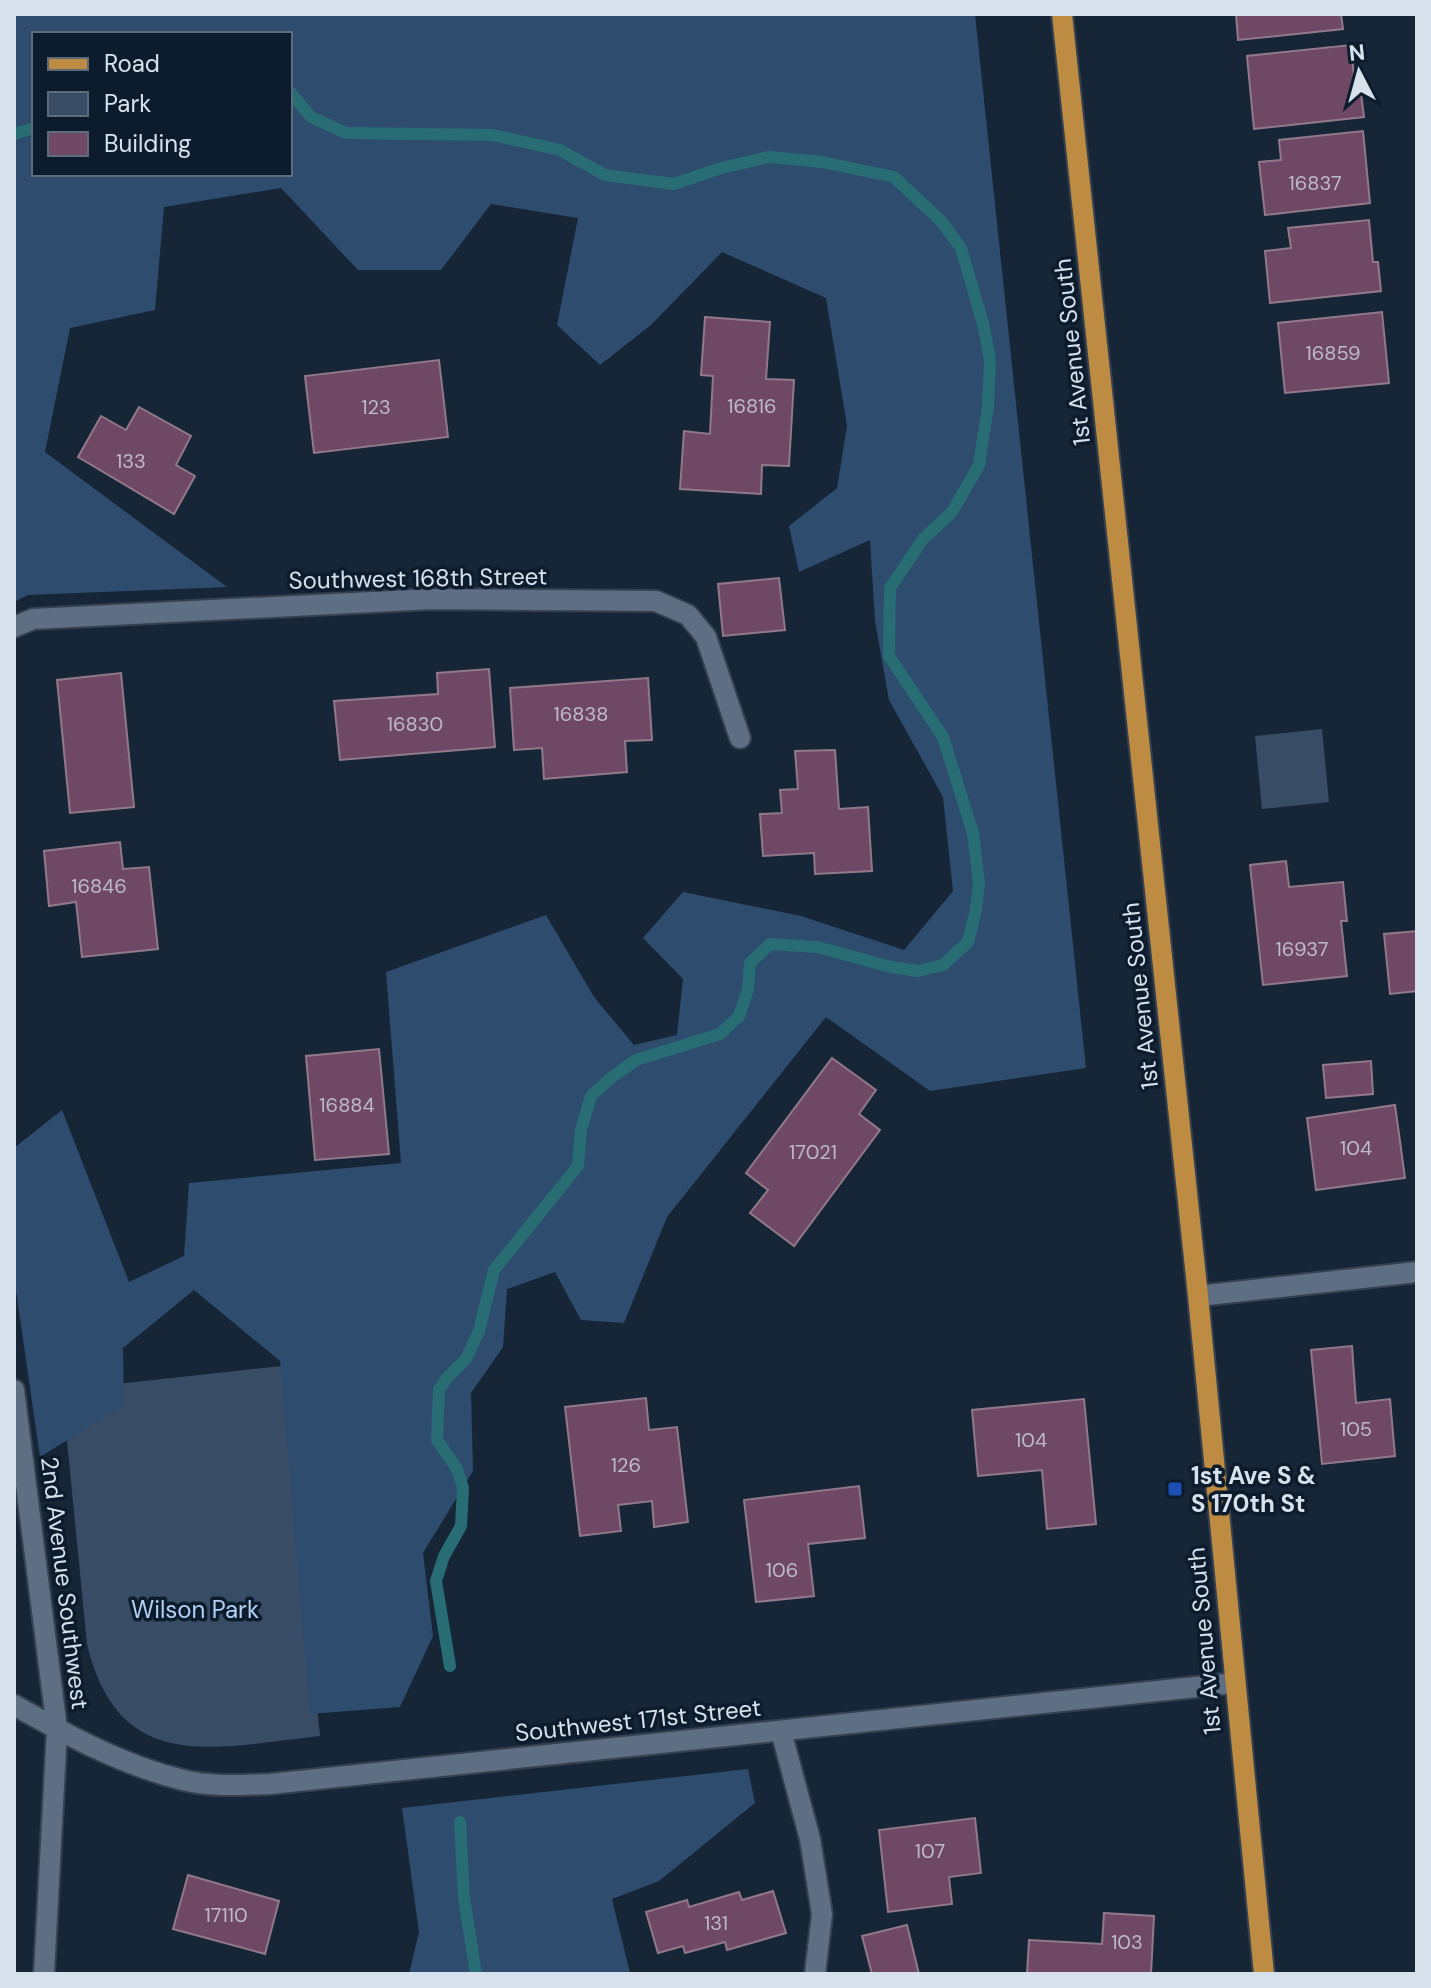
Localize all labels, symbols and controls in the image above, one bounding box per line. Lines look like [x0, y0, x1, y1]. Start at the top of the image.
legend [32, 32, 292, 176]
north arrow [1319, 32, 1399, 112]
text: N [1347, 37, 1366, 68]
text: Road [104, 48, 160, 79]
text: Park [104, 88, 151, 119]
text: Building [104, 128, 191, 159]
house number: 16837 [1288, 170, 1342, 196]
street label: 1st Avenue South [1047, 257, 1097, 447]
house number: 16859 [1305, 340, 1361, 366]
house number: 16816 [727, 393, 777, 419]
house number: 123 [361, 394, 391, 420]
house number: 133 [116, 448, 146, 474]
street label: Southwest 168th Street [288, 560, 548, 596]
house number: 16838 [554, 701, 608, 727]
house number: 16830 [387, 711, 443, 737]
house number: 16846 [71, 873, 127, 899]
street label: 1st Avenue South [1115, 901, 1165, 1091]
house number: 16937 [1276, 936, 1328, 962]
house number: 16884 [319, 1092, 375, 1118]
house number: 104 [1340, 1135, 1372, 1161]
house number: 17021 [789, 1139, 837, 1165]
house number: 105 [1340, 1416, 1372, 1442]
house number: 104 [1015, 1427, 1047, 1453]
house number: 126 [611, 1452, 641, 1478]
street label: 2nd Avenue Southwest [34, 1455, 96, 1711]
place label: 1st Ave S & S 170th St [1191, 1460, 1316, 1519]
marker: 1st Ave S & S 170th St [1166, 1480, 1184, 1498]
street label: 1st Avenue South [1180, 1546, 1228, 1736]
house number: 106 [766, 1557, 798, 1583]
park label: Wilson Park [131, 1594, 259, 1625]
street label: Southwest 171st Street [513, 1692, 763, 1748]
house number: 107 [915, 1838, 945, 1864]
house number: 17110 [204, 1902, 248, 1928]
house number: 131 [704, 1910, 728, 1936]
house number: 103 [1111, 1929, 1143, 1955]

